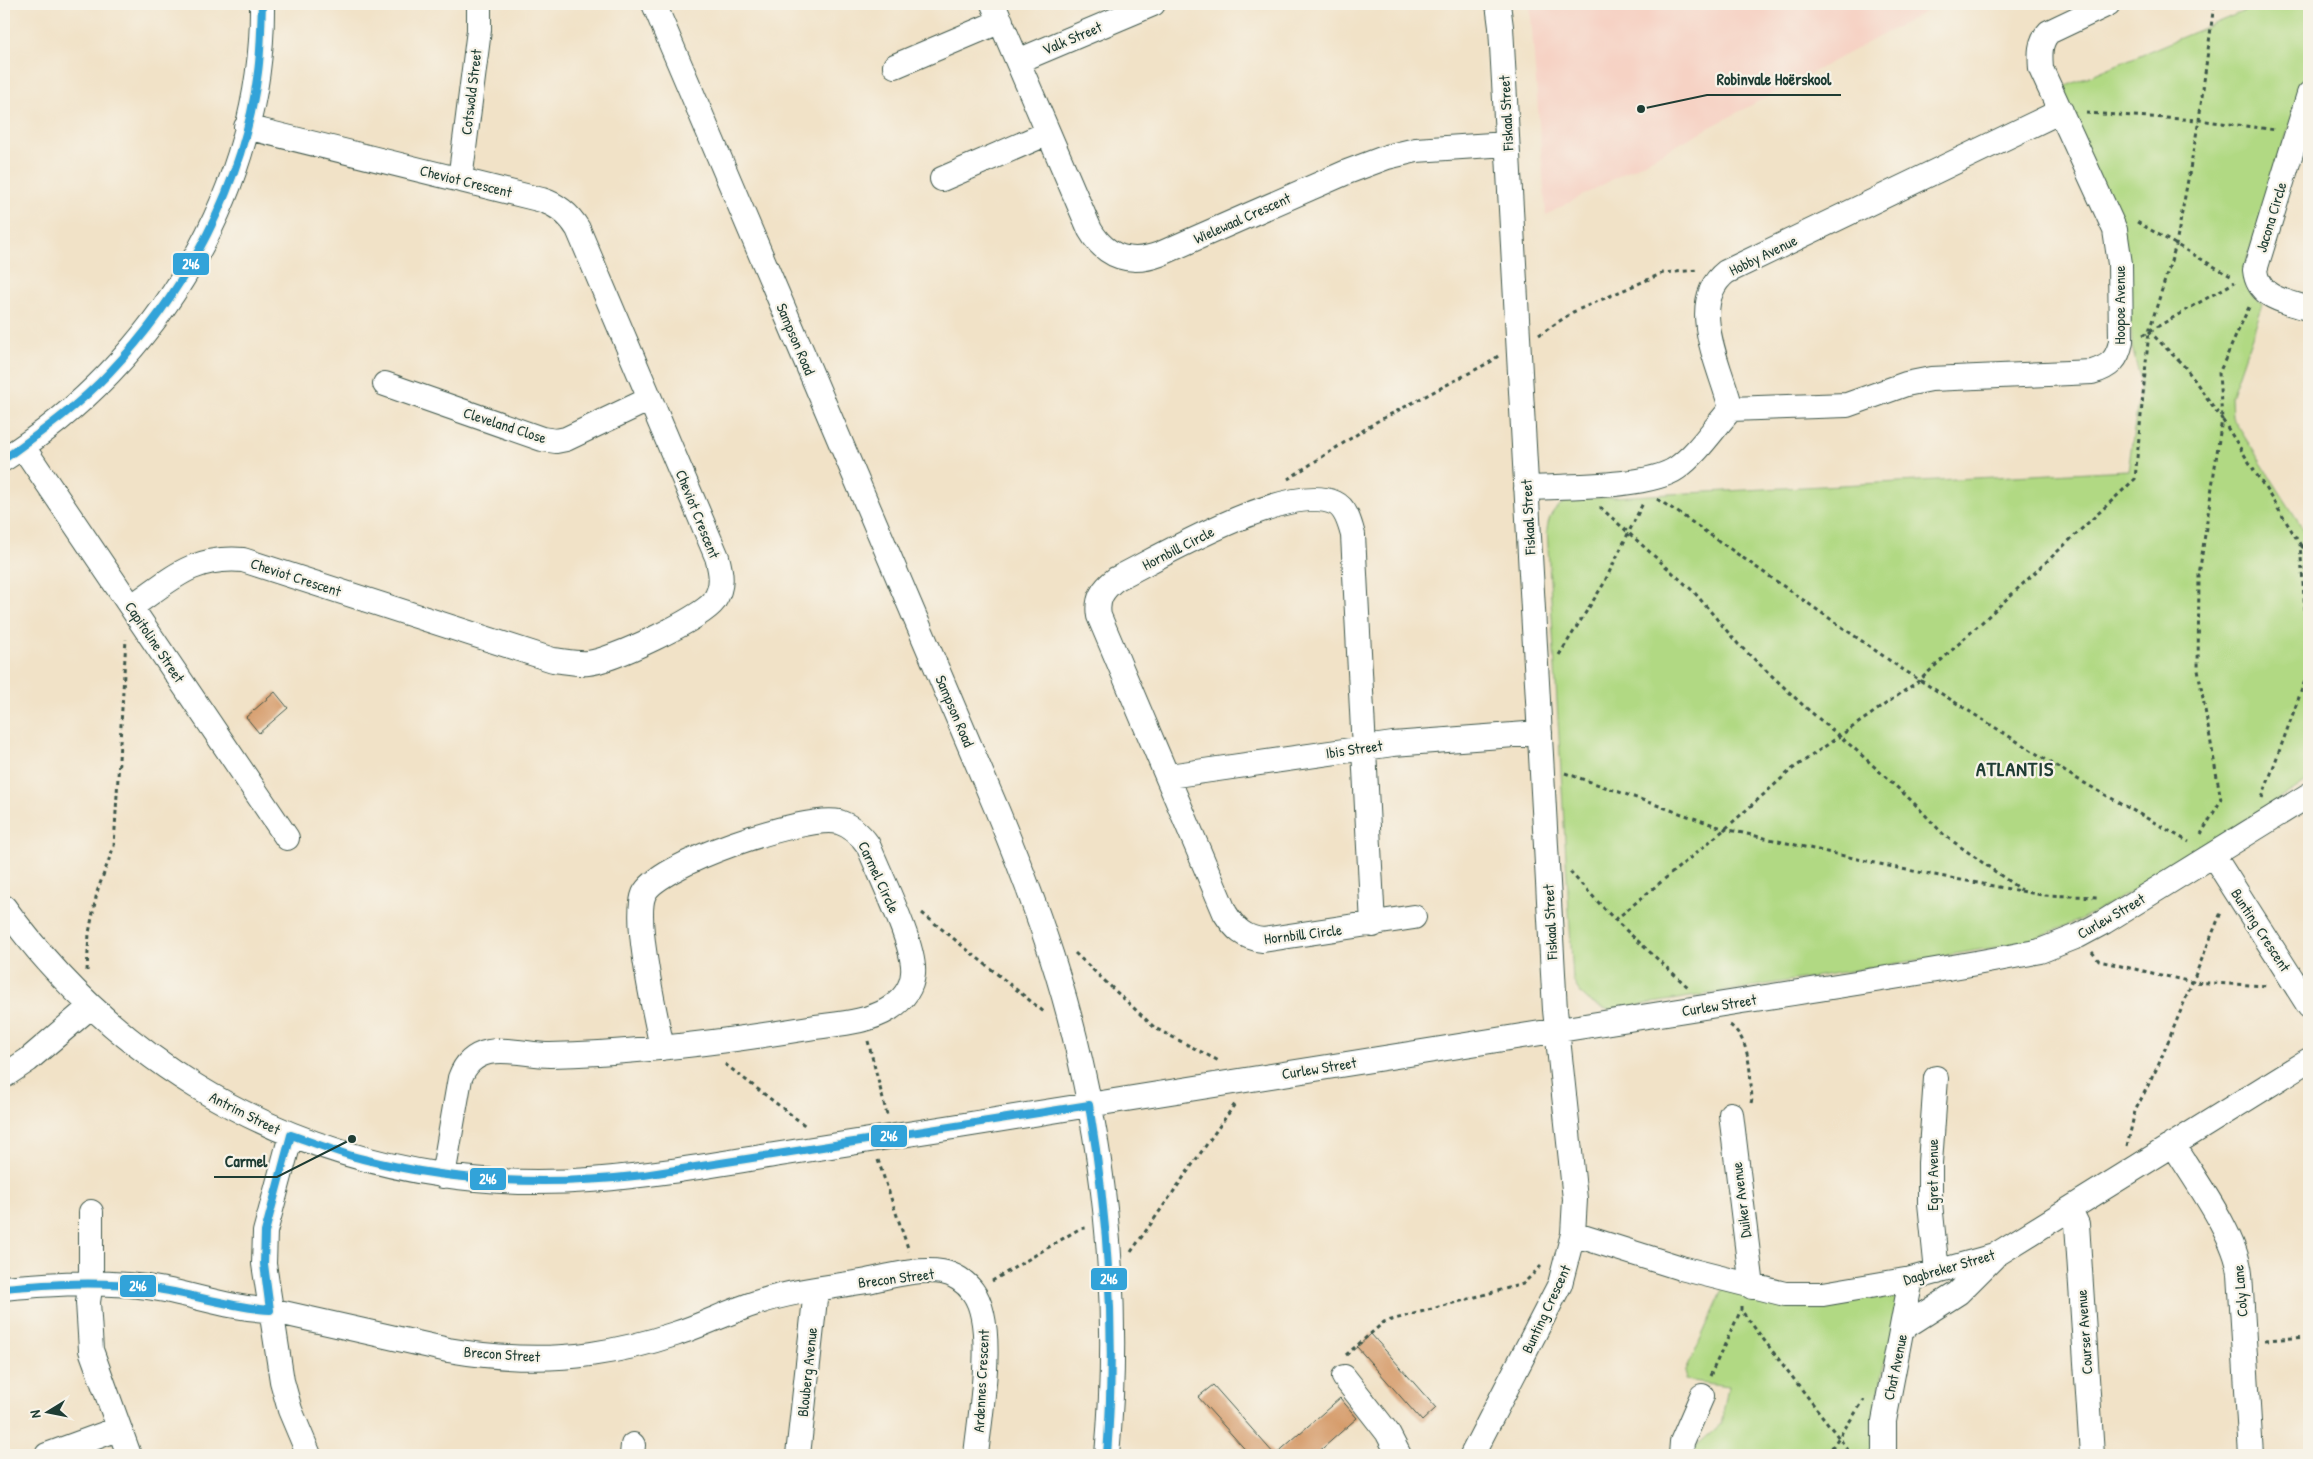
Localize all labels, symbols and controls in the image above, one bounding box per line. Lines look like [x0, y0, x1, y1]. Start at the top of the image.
street label: Valk Street [1039, 16, 1106, 60]
street label: Cotswold Street [455, 47, 487, 136]
callout: Robinvale Hoërskool [1707, 64, 1841, 95]
text: Robinvale Hoërskool [1717, 68, 1832, 90]
street label: Fiskaal Street [1494, 74, 1519, 152]
street label: Cheviot Crescent [418, 159, 515, 203]
street label: Jacona Circle [2250, 179, 2292, 255]
street label: Wielewaal Crescent [1190, 187, 1295, 249]
street label: Hobby Avenue [1725, 229, 1801, 280]
line badge: 246 [172, 252, 210, 276]
text: 246 [182, 254, 200, 273]
street label: Hoopoe Avenue [2109, 265, 2130, 345]
street label: Sampson Road [771, 300, 821, 378]
street label: Cleveland Close [461, 402, 549, 448]
street label: Cheviot Crescent [671, 466, 726, 562]
street label: Fiskaal Street [1516, 478, 1541, 556]
street label: Hornbill Circle [1138, 521, 1218, 575]
street label: Cheviot Crescent [248, 552, 345, 602]
street label: Capitoline Street [120, 597, 190, 687]
street label: Sampson Road [930, 672, 980, 750]
street label: Ibis Street [1324, 735, 1385, 763]
district label: ATLANTIS [1976, 755, 2054, 782]
street label: Carmel Circle [853, 838, 905, 916]
street label: Fiskaal Street [1538, 883, 1563, 961]
street label: Bunting Crescent [2226, 884, 2296, 976]
street label: Curlew Street [2073, 888, 2150, 944]
street label: Hornbill Circle [1263, 919, 1343, 949]
street label: Curlew Street [1680, 989, 1759, 1021]
street label: Curlew Street [1280, 1052, 1359, 1084]
street label: Antrim Street [206, 1086, 285, 1140]
line badge: 246 [870, 1124, 908, 1148]
text: 246 [880, 1126, 898, 1145]
street label: Egret Avenue [1922, 1139, 1943, 1211]
callout: Carmel [214, 1146, 277, 1177]
text: Carmel [225, 1150, 268, 1172]
street label: Duiker Avenue [1726, 1161, 1756, 1239]
line badge: 246 [469, 1167, 507, 1191]
text: 246 [479, 1169, 497, 1188]
street label: Dagbreker Street [1901, 1244, 1998, 1290]
street label: Bunting Crescent [1516, 1261, 1576, 1357]
street label: Brecon Street [857, 1263, 936, 1293]
street label: Coly Lane [2227, 1264, 2253, 1318]
line badge: 246 [1090, 1267, 1128, 1291]
text: 246 [1100, 1269, 1118, 1288]
line badge: 246 [119, 1274, 157, 1298]
text: 246 [129, 1276, 147, 1295]
street label: Courser Avenue [2071, 1289, 2097, 1375]
street label: Blouberg Avenue [792, 1326, 822, 1418]
street label: Ardennes Crescent [968, 1328, 994, 1433]
street label: Chat Avenue [1878, 1332, 1912, 1402]
street label: Brecon Street [463, 1341, 542, 1367]
north arrow [22, 1386, 72, 1436]
text: N [25, 1408, 45, 1420]

